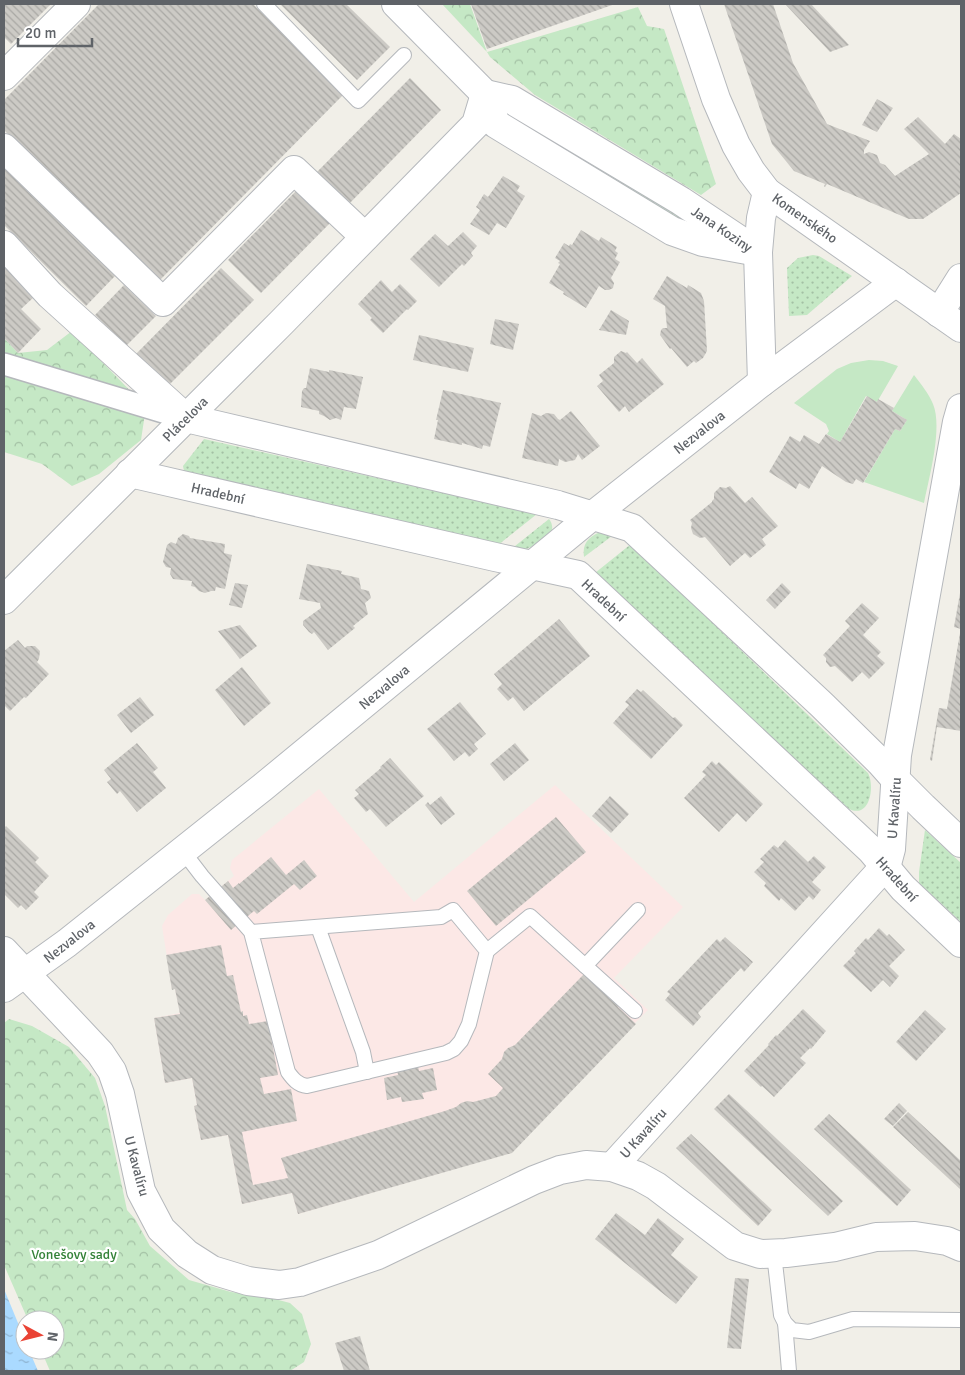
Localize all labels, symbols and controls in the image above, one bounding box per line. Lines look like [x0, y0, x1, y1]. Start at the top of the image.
scale bar [18, 15, 91, 47]
text: 20 m [25, 24, 56, 42]
street label: Komenského [769, 190, 841, 247]
street label: Jana Koziny [688, 203, 756, 256]
street label: Plácelova [159, 393, 212, 446]
street label: Nezvalova [670, 407, 728, 458]
street label: Hradební [189, 479, 247, 508]
street label: Hradební [578, 575, 630, 625]
street label: Nezvalova [356, 661, 413, 713]
street label: U Kavalíru [884, 777, 905, 839]
street label: Hradební [872, 853, 921, 906]
street label: Nezvalova [40, 916, 98, 967]
street label: U Kavalíru [616, 1105, 670, 1162]
street label: U Kavalíru [120, 1134, 153, 1198]
park label: Vonešovy sady [31, 1246, 117, 1263]
north arrow [15, 1310, 65, 1360]
text: N [43, 1331, 61, 1342]

